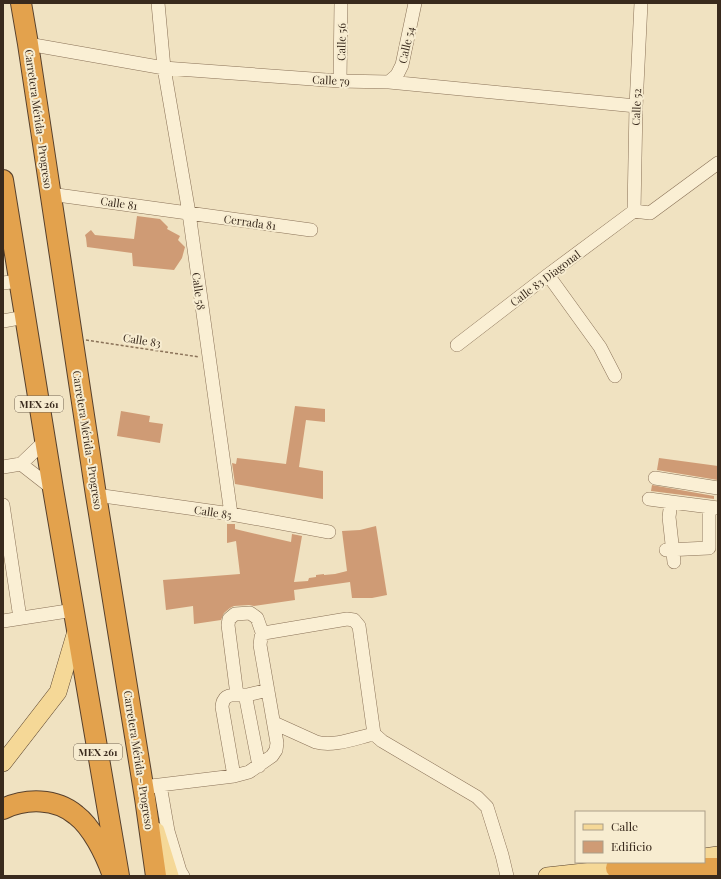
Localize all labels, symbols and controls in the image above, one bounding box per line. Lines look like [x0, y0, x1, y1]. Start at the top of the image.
street label: Calle 56 [333, 23, 349, 61]
street label: Calle 54 [394, 24, 418, 65]
street label: Carretera Mérida - Progreso [22, 48, 56, 190]
street label: Calle 79 [312, 72, 351, 88]
street label: Calle 52 [628, 88, 644, 126]
street label: Calle 81 [99, 193, 139, 213]
street label: Cerrada 81 [223, 211, 277, 233]
street label: Calle 83 Diagonal [507, 247, 583, 309]
street label: Calle 58 [189, 271, 209, 311]
street label: Calle 83 [122, 330, 162, 350]
street label: Carretera Mérida - Progreso [70, 369, 106, 511]
road number: MEX 261 [15, 396, 63, 412]
street label: Calle 85 [193, 502, 233, 522]
street label: Carretera Mérida - Progreso [121, 689, 157, 831]
road number: MEX 261 [74, 744, 122, 760]
legend [575, 811, 705, 863]
text: Calle [611, 818, 638, 834]
text: Edificio [611, 838, 653, 854]

